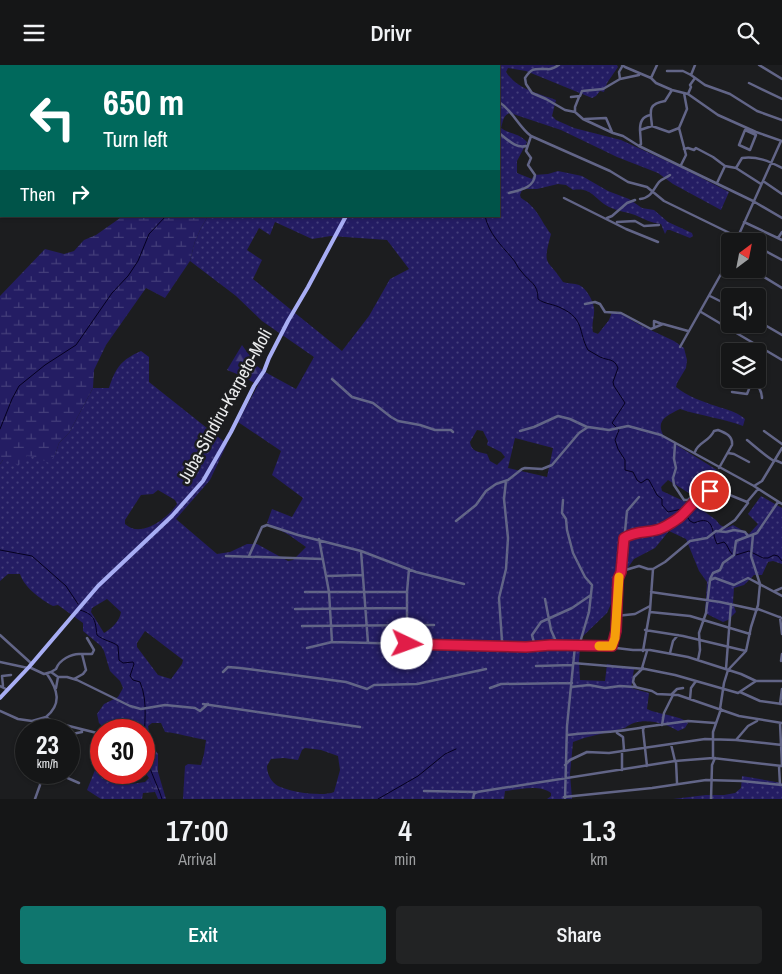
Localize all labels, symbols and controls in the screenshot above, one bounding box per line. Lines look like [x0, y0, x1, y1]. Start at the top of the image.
text: Drivr [370, 18, 412, 48]
icon: menu [20, 19, 48, 47]
icon: search [734, 19, 762, 47]
text: 650 m [103, 79, 184, 126]
icon: left [20, 85, 85, 150]
text: Turn left [103, 124, 168, 154]
icon: right [66, 180, 94, 208]
text: Then [20, 181, 56, 207]
north arrow [721, 233, 766, 277]
map controls [721, 233, 766, 388]
button: sound [721, 288, 766, 333]
street label: Juba-Sindiru-Karpeto-Moli [171, 324, 278, 488]
button: layers [721, 343, 766, 388]
pin [689, 470, 731, 512]
icon: arrive [696, 477, 724, 505]
position arrow [380, 617, 432, 669]
speed limit sign: 30 [90, 719, 155, 784]
text: 23 [36, 728, 59, 762]
text: km/h [37, 756, 58, 772]
text: 17:00 [166, 810, 228, 850]
text: 4 [398, 810, 412, 850]
text: 1.3 [582, 810, 616, 850]
text: Arrival [178, 848, 216, 870]
text: min [394, 848, 416, 870]
text: km [590, 848, 608, 870]
button: Exit [20, 906, 386, 964]
button: Share [396, 906, 762, 964]

